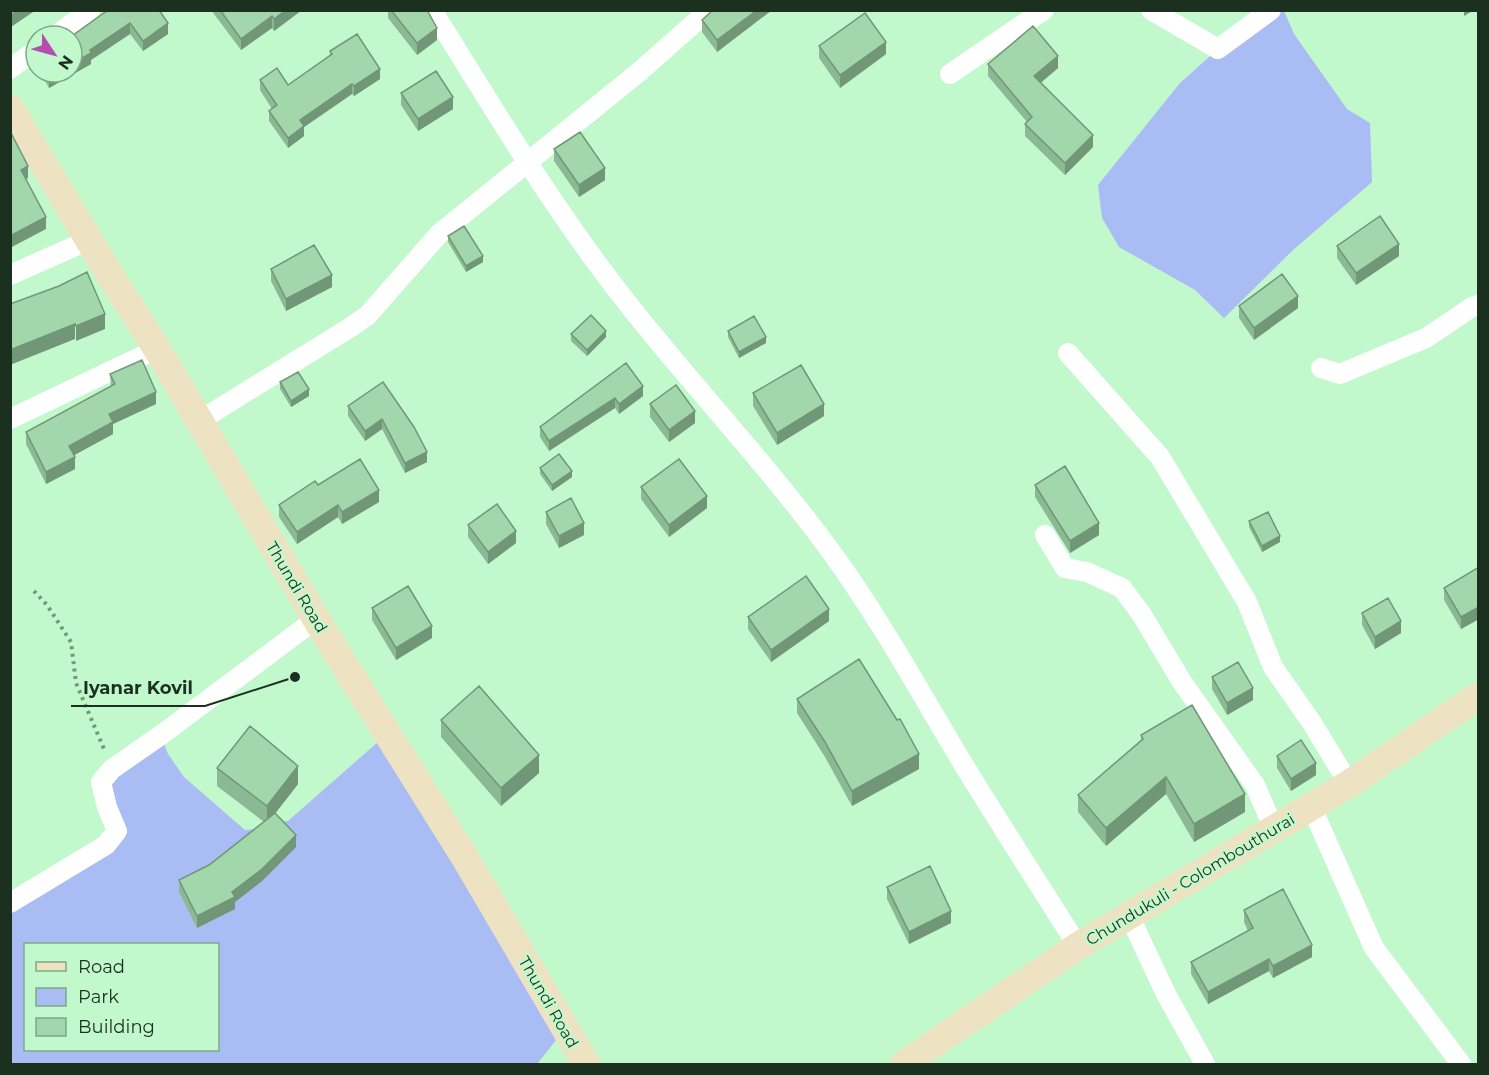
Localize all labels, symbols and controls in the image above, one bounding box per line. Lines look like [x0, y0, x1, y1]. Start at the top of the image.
north arrow [24, 24, 84, 84]
text: N [54, 52, 77, 73]
street label: Thundi Road [262, 538, 331, 636]
callout: Iyanar Kovil [71, 670, 205, 706]
text: Iyanar Kovil [83, 677, 193, 699]
street label: Chundukuli - Colombouthurai [1082, 809, 1298, 949]
legend [24, 943, 219, 1051]
street label: Thundi Road [515, 953, 582, 1051]
text: Road [78, 956, 125, 978]
text: Park [78, 986, 119, 1008]
text: Building [78, 1016, 155, 1038]

